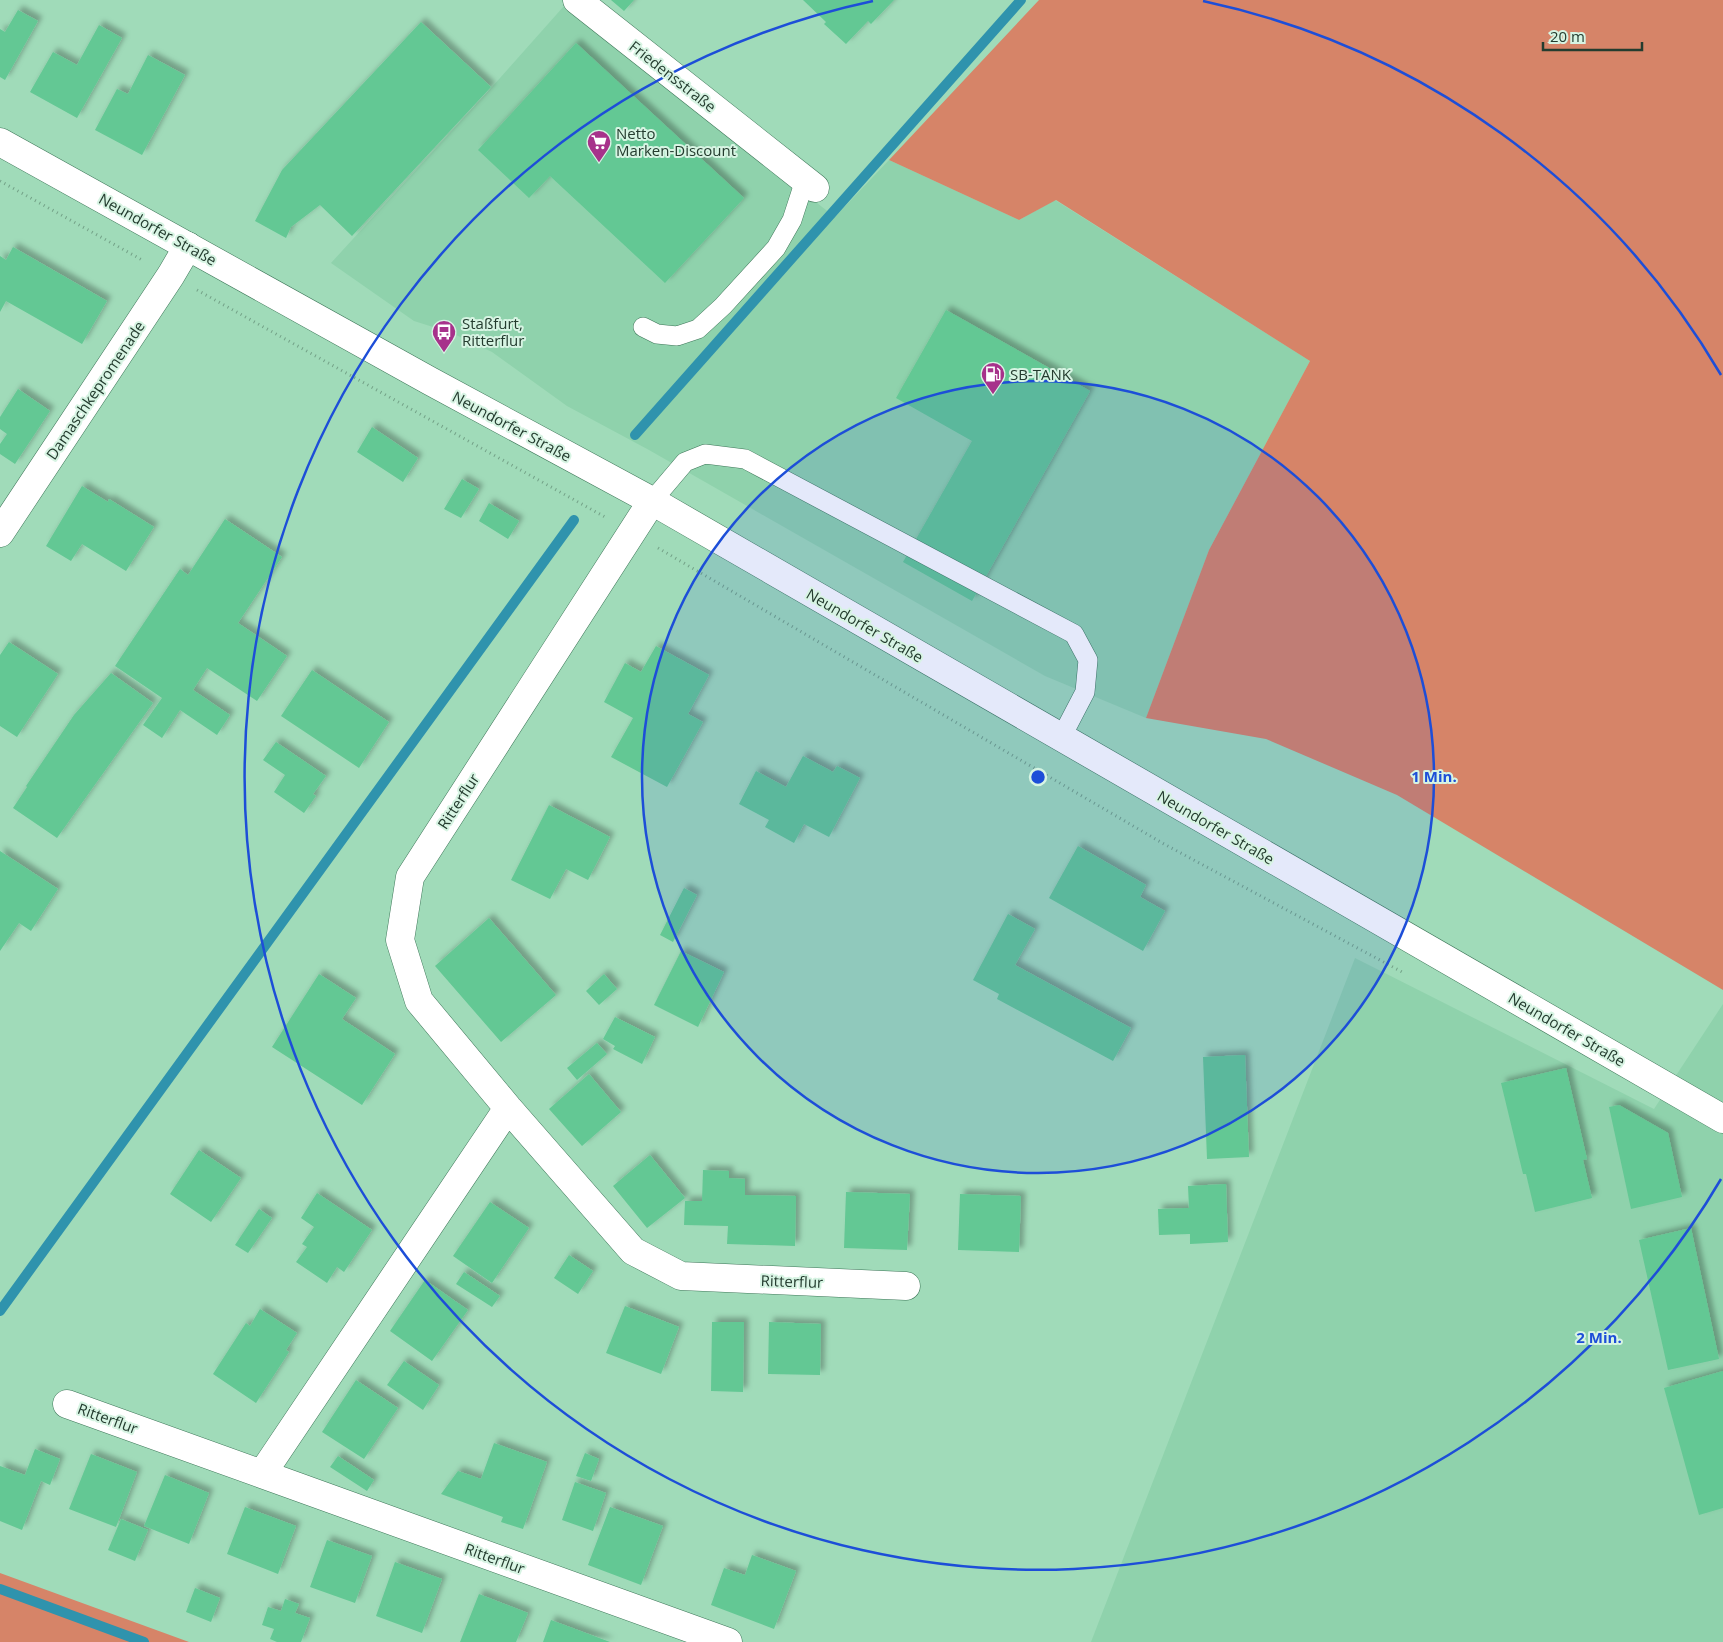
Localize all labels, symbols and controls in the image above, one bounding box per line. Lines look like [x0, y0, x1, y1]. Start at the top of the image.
scale bar [1543, 20, 1642, 52]
text: 20 m [1550, 26, 1585, 46]
street label: Friedensstraße [626, 36, 720, 116]
place label: Netto Marken-Discount [616, 123, 736, 160]
supermarket icon: Netto Marken-Discount [586, 129, 612, 163]
street label: Neundorfer Straße [96, 188, 220, 270]
place label: Staßfurt, Ritterflur [462, 313, 524, 350]
street label: Damaschkepromenade [41, 317, 149, 463]
bus stop icon: Staßfurt, Ritterflur [431, 319, 457, 353]
fuel station icon: SB-TANK [980, 361, 1006, 395]
place label: SB-TANK [1010, 364, 1072, 384]
street label: Neundorfer Straße [449, 386, 575, 466]
street label: Neundorfer Straße [803, 583, 927, 667]
text: 1 Min. [1411, 766, 1457, 786]
centre of rings [1029, 768, 1047, 786]
street label: Ritterflur [433, 769, 483, 833]
street label: Neundorfer Straße [1154, 785, 1278, 869]
street label: Neundorfer Straße [1505, 987, 1629, 1071]
street label: Ritterflur [760, 1270, 824, 1292]
text: 2 Min. [1576, 1327, 1622, 1347]
street label: Ritterflur [75, 1398, 141, 1438]
street label: Ritterflur [462, 1538, 528, 1578]

